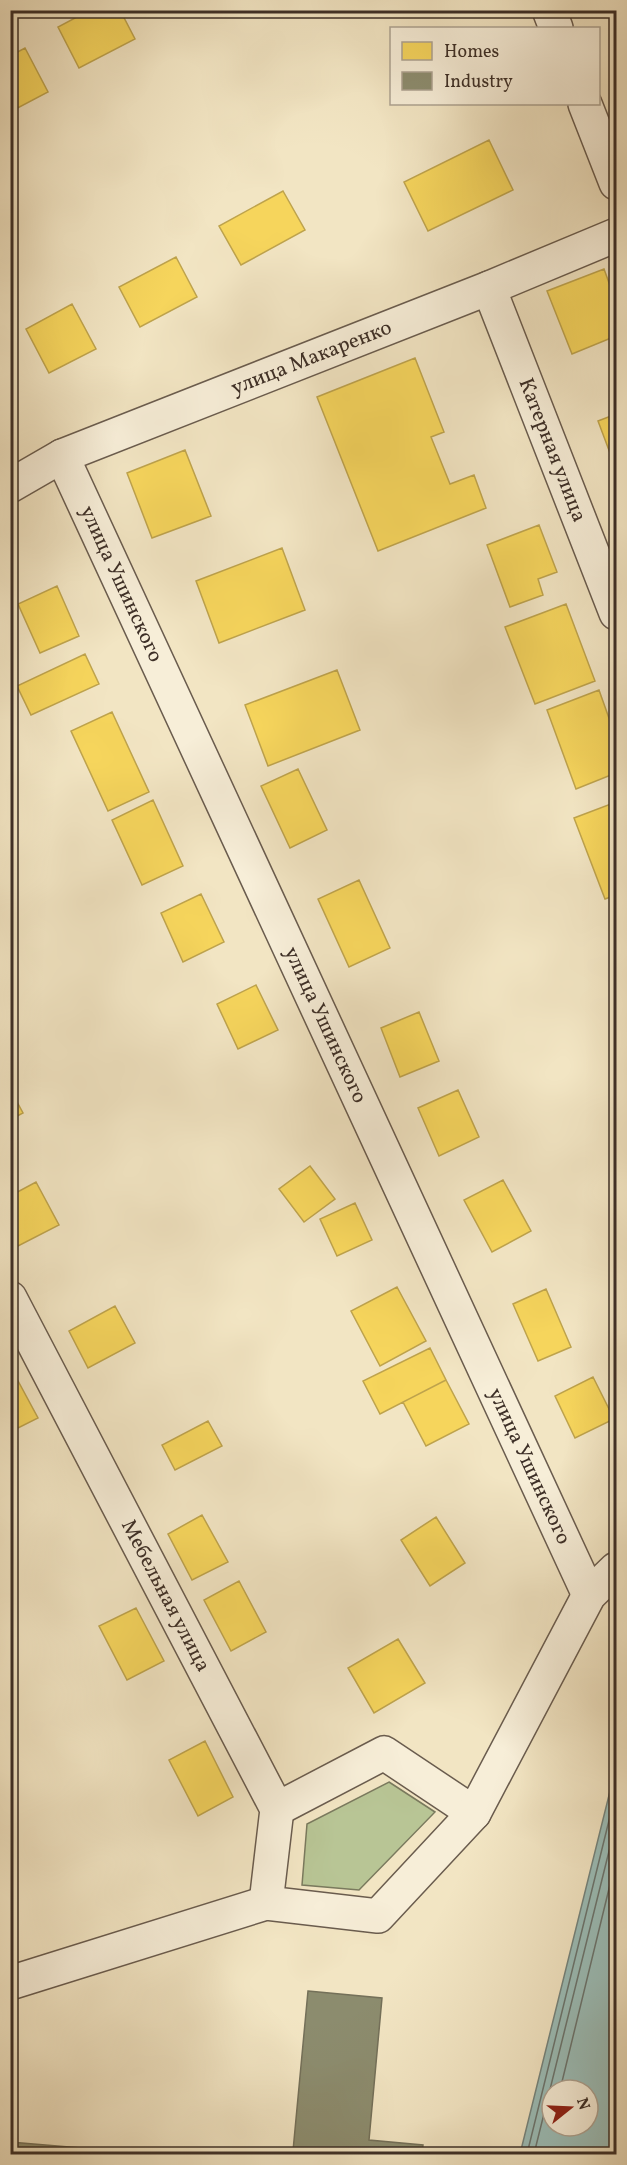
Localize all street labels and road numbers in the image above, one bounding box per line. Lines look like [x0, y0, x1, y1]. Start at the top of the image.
street label: улица Макаренко [227, 313, 396, 403]
street label: Катерная улица [511, 374, 594, 526]
street label: улица Ушинского [72, 501, 170, 667]
street label: улица Ушинского [277, 942, 374, 1108]
street label: улица Ушинского [481, 1383, 578, 1549]
street label: Мебельная улица [114, 1515, 217, 1677]

